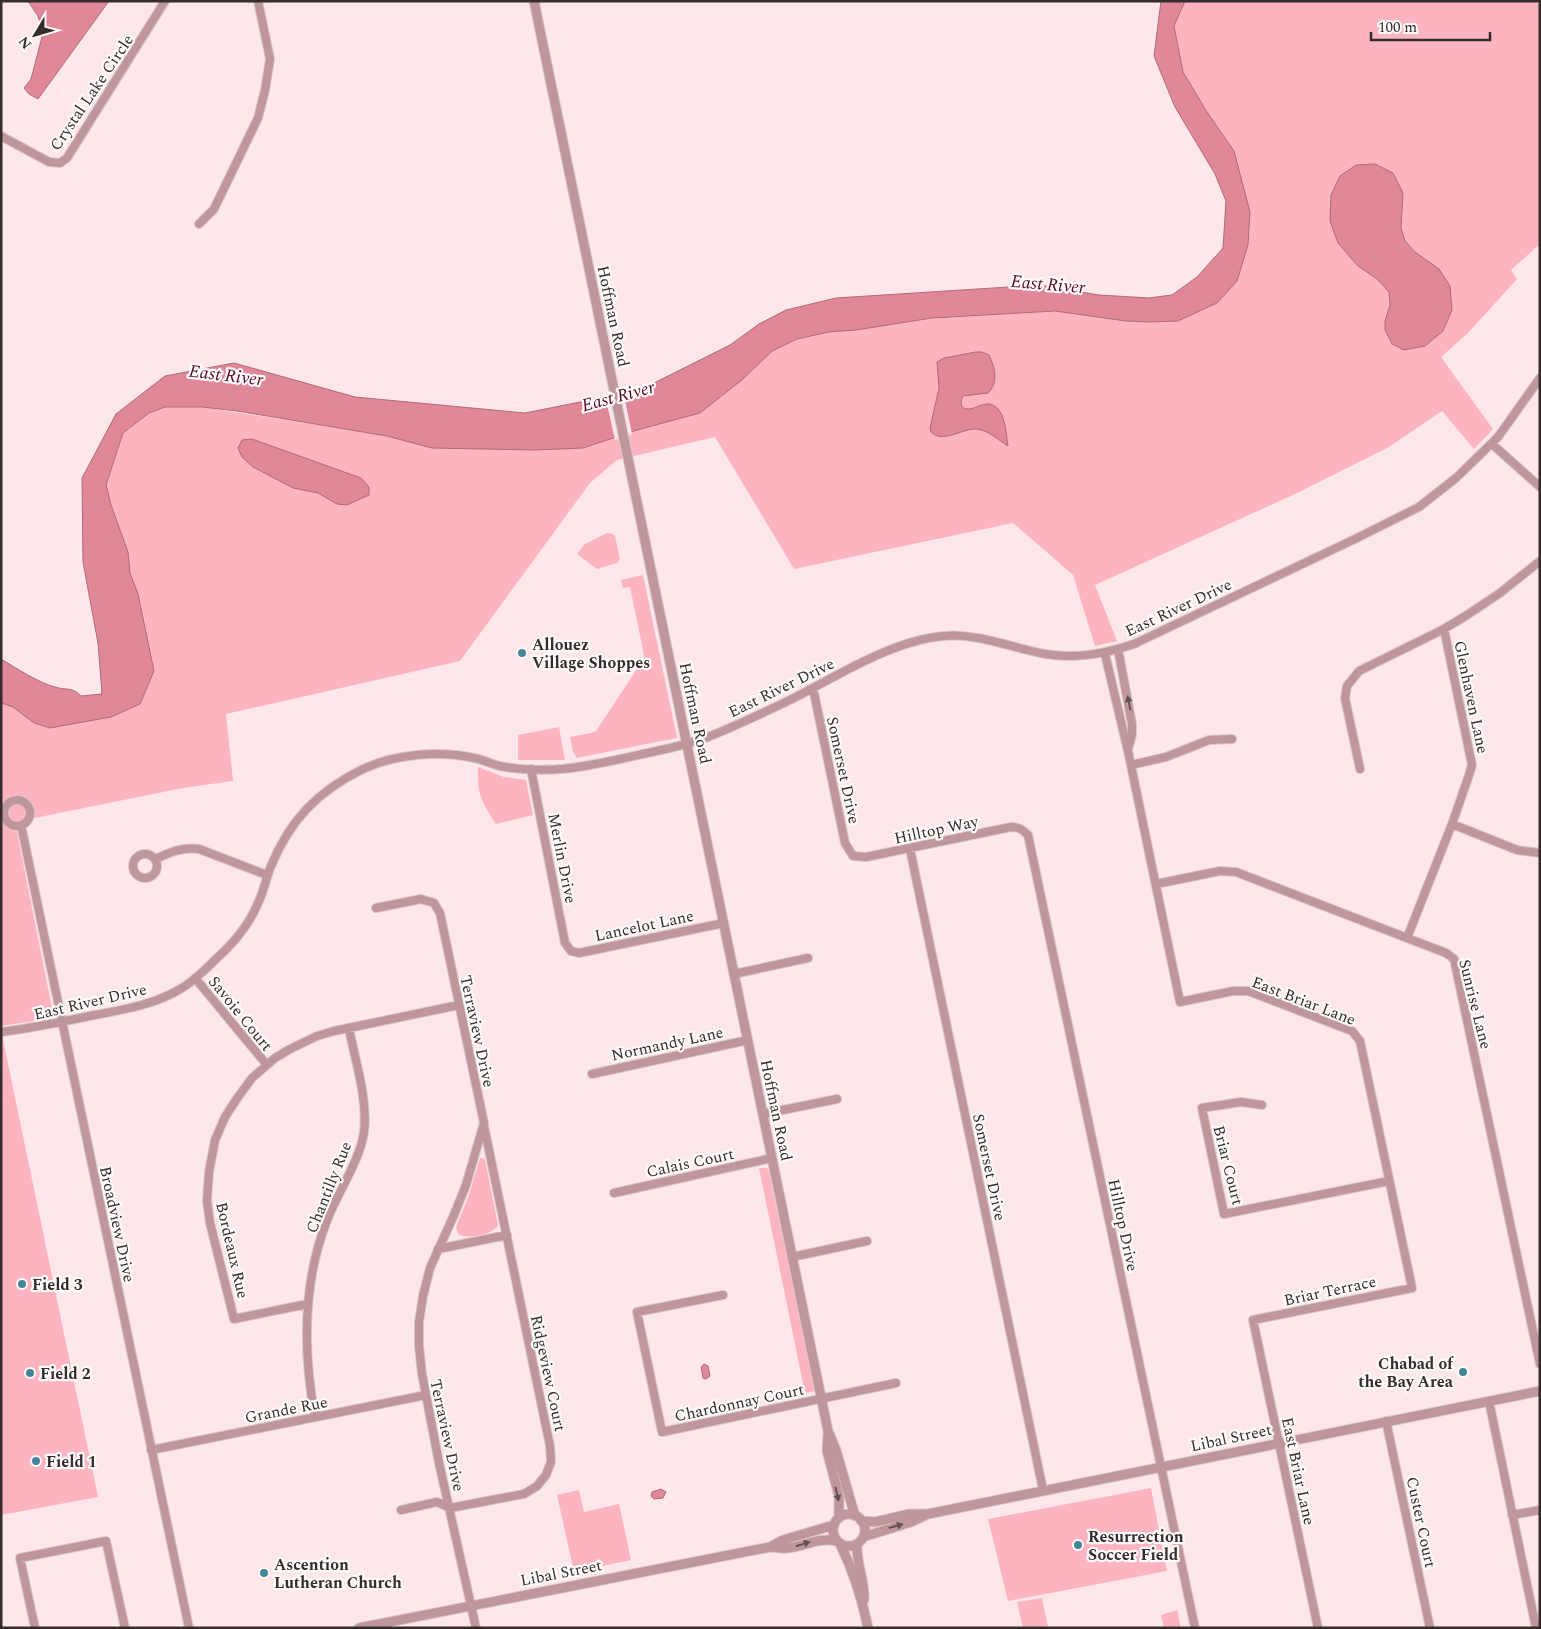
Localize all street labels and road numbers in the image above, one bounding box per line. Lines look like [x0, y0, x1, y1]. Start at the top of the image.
street label: Crystal Lake Circle [44, 30, 140, 156]
street label: Hoffman Road [591, 263, 636, 369]
street label: East River Drive [1121, 573, 1236, 643]
street label: Glenhaven Lane [1447, 639, 1495, 756]
street label: East River Drive [724, 652, 838, 724]
street label: Hoffman Road [673, 660, 718, 766]
street label: Somerset Drive [820, 714, 866, 826]
street label: Hilltop Way [892, 809, 982, 851]
street label: Merlin Drive [541, 811, 583, 905]
street label: Lancelot Lane [592, 904, 696, 948]
street label: Sunrise Lane [1452, 957, 1498, 1052]
street label: East Briar Lane [1248, 970, 1359, 1032]
street label: Savoie Court [202, 971, 278, 1057]
street label: Terraview Drive [453, 973, 501, 1090]
street label: East River Drive [31, 977, 149, 1027]
street label: Normandy Lane [609, 1020, 726, 1068]
street label: Hoffman Road [754, 1057, 799, 1163]
street label: Somerset Drive [966, 1111, 1012, 1223]
street label: Briar Court [1207, 1123, 1250, 1208]
street label: Chantilly Rue [300, 1138, 358, 1237]
street label: Calais Court [644, 1142, 737, 1184]
street label: Broadview Drive [93, 1164, 141, 1284]
street label: Hilltop Drive [1102, 1177, 1145, 1274]
street label: Bordeaux Rue [209, 1200, 255, 1301]
street label: Briar Terrace [1282, 1269, 1379, 1312]
street label: Ridgeview Court [524, 1313, 572, 1434]
street label: Terraview Drive [423, 1377, 471, 1494]
street label: Chardonnay Court [672, 1377, 807, 1428]
street label: Grande Rue [243, 1390, 330, 1430]
street label: East Briar Lane [1275, 1415, 1321, 1527]
street label: Libal Street [1188, 1418, 1274, 1458]
street label: Custer Court [1400, 1475, 1442, 1570]
street label: Libal Street [518, 1553, 604, 1593]

